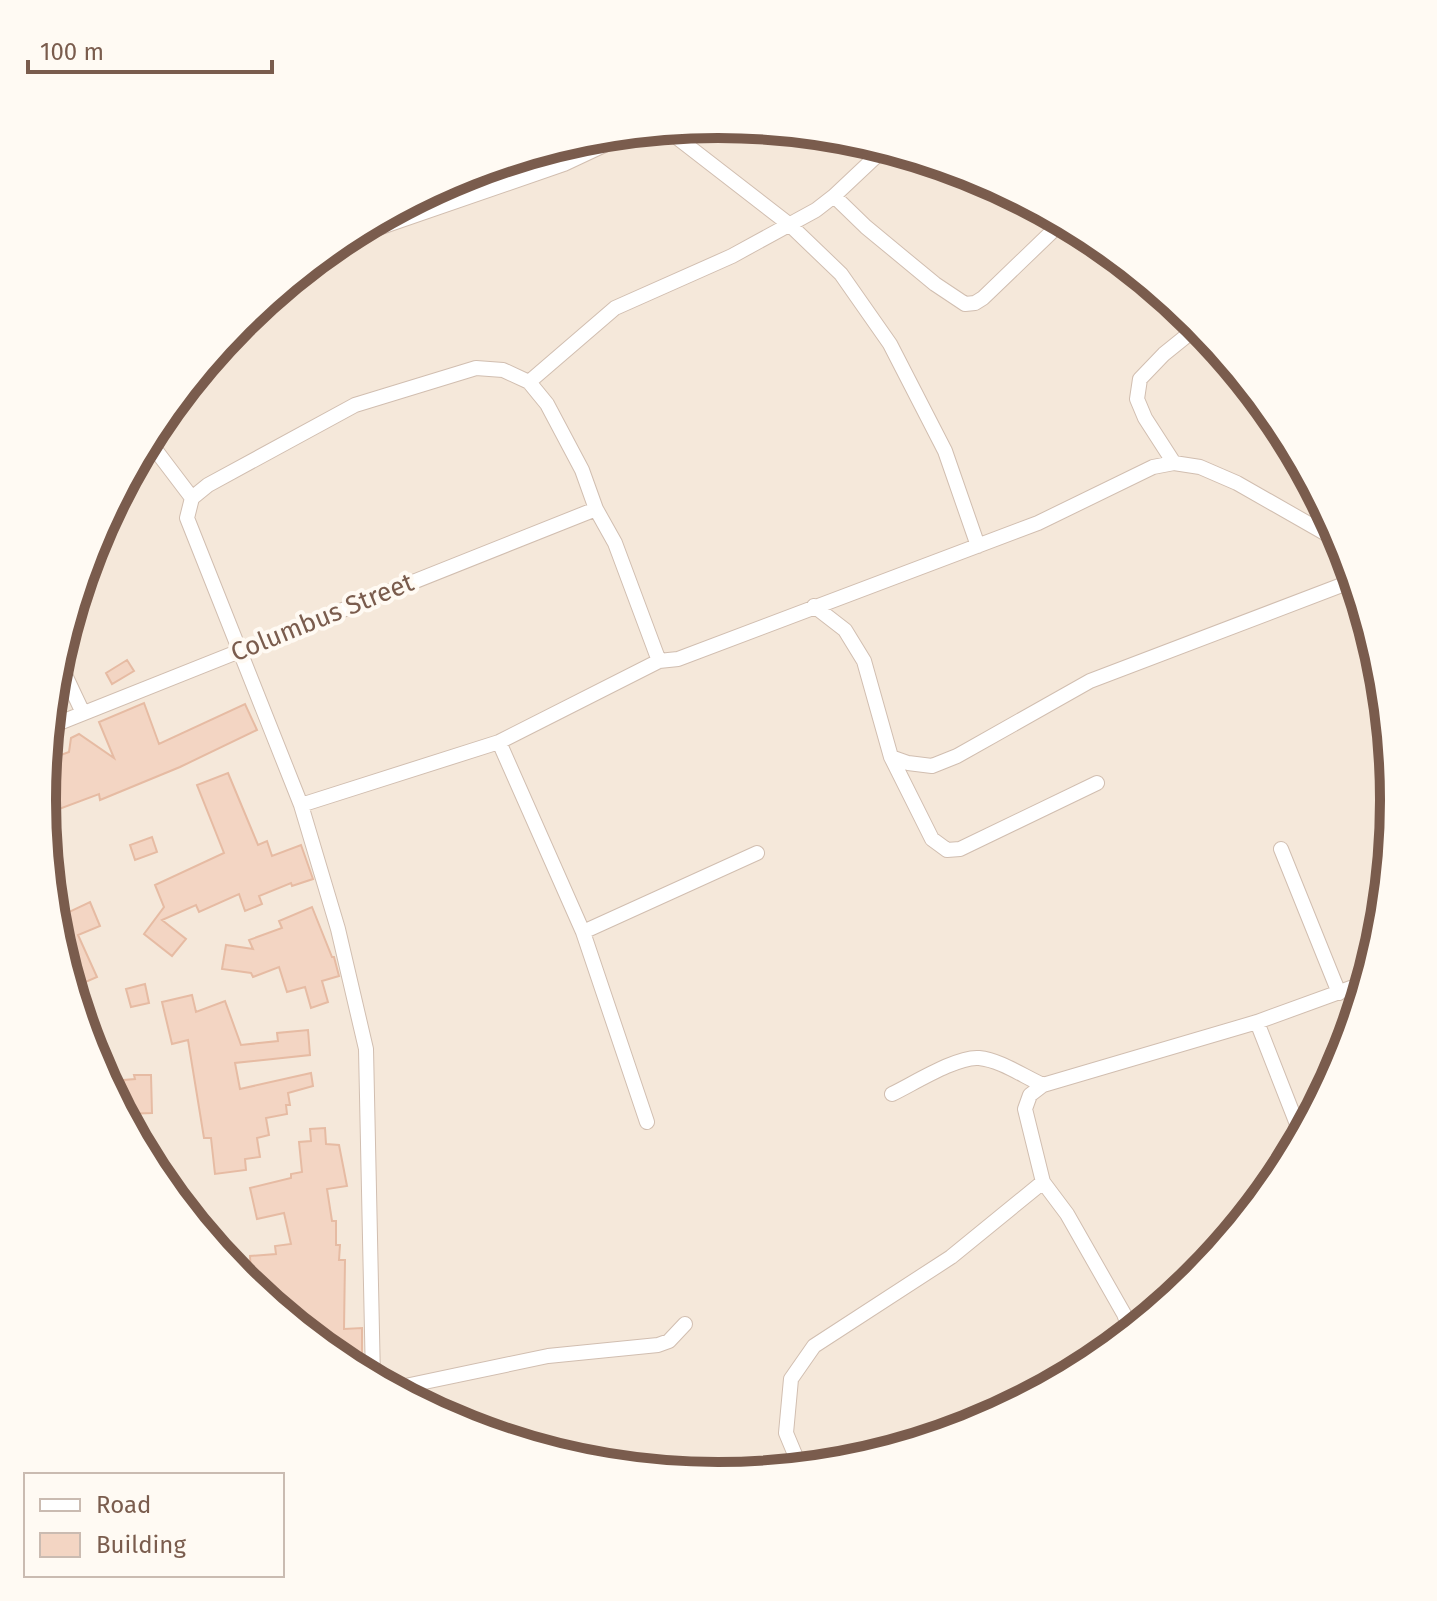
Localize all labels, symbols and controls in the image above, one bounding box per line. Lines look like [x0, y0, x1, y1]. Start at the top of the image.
scale bar [28, 24, 272, 74]
text: 100 m [40, 38, 104, 66]
street label: Columbus Street [226, 566, 419, 668]
legend [24, 1473, 284, 1577]
text: Road [96, 1491, 151, 1519]
text: Building [96, 1531, 186, 1559]

